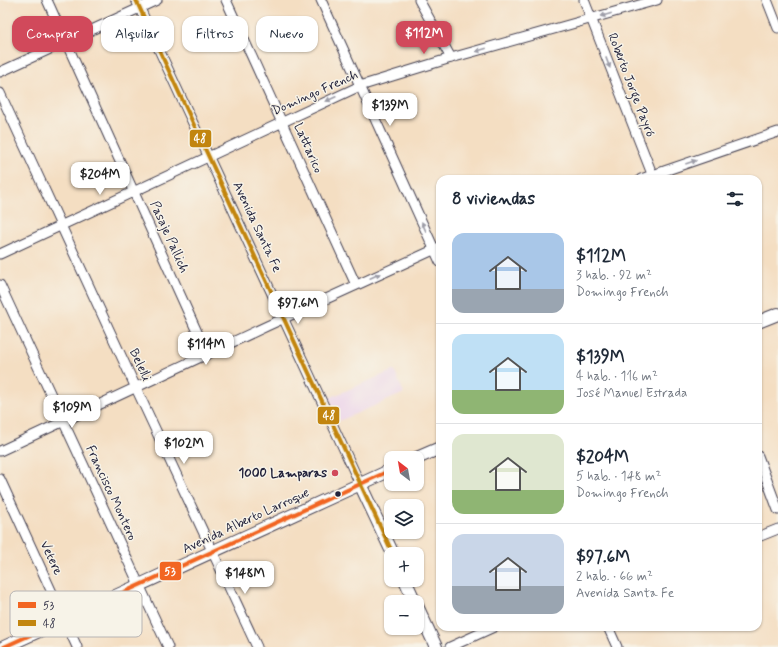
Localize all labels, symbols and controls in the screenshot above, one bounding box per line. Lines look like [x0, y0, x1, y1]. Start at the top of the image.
one-way arrow [600, 12, 612, 18]
chip: Comprar [12, 16, 93, 52]
chip: Alquilar [101, 16, 174, 52]
chip: Filtros [182, 16, 248, 52]
chip: Nuevo [256, 16, 318, 52]
pin: $112M [396, 21, 452, 55]
text: $112M [405, 25, 443, 42]
street label: Roberto Jorge Payró [601, 31, 659, 141]
one-way arrow [474, 47, 487, 53]
one-way arrow [605, 57, 611, 68]
street label: Domingo French [269, 66, 361, 120]
pin: $139M [362, 93, 418, 127]
one-way arrow [325, 96, 336, 102]
text: $139M [371, 97, 409, 114]
street label: Lattarico [289, 120, 327, 176]
line badge: 48 [189, 129, 212, 148]
text: 48 [194, 132, 206, 146]
one-way arrow [686, 159, 698, 165]
pin: $204M [72, 162, 128, 196]
text: $204M [80, 166, 120, 183]
street label: Avenida Santa Fe [229, 179, 285, 275]
text: 8 viviendas [452, 188, 535, 210]
icon: filters [724, 188, 746, 210]
street label: Pasaje Pallich [146, 198, 193, 276]
one-way arrow [421, 221, 427, 232]
text: $112M [576, 245, 626, 267]
icon: home [484, 249, 532, 297]
text: 3 hab. · 92 m² [576, 267, 652, 284]
one-way arrow [370, 273, 381, 279]
text: Domingo French [576, 284, 669, 301]
pin: $97.6M [265, 291, 331, 325]
text: $97.6M [277, 295, 319, 312]
pin: $114M [178, 332, 234, 366]
text: $114M [187, 336, 225, 353]
street label: Belelli [125, 346, 155, 384]
text: $139M [576, 346, 625, 368]
icon: home [484, 350, 532, 398]
text: 4 hab. · 116 m² [576, 368, 658, 385]
text: José Manuel Estrada [576, 385, 687, 402]
pin: $109M [44, 395, 100, 429]
text: $109M [52, 399, 92, 416]
line badge: 48 [317, 406, 340, 425]
text: 48 [323, 409, 335, 423]
pin: $102M [156, 431, 212, 465]
text: $102M [164, 435, 204, 452]
street label: Francisco Montero [82, 443, 140, 543]
text: $204M [576, 446, 629, 468]
icon: home [484, 450, 532, 498]
north arrow [384, 451, 424, 491]
map controls [384, 451, 424, 635]
place label: 1000 Lamparas [238, 465, 327, 482]
marker: 1000 Lamparas [330, 468, 340, 478]
text: 5 hab. · 148 m² [576, 468, 661, 485]
street label: Avenida Alberto Larroque [180, 484, 312, 558]
text: Domingo French [576, 485, 669, 502]
unlabelled marker [333, 489, 343, 499]
button: layers [384, 499, 424, 539]
street label: Vetere [36, 538, 66, 578]
text: $97.6M [576, 546, 630, 568]
button: + [384, 547, 424, 587]
icon: home [484, 550, 532, 598]
line badge: 53 [159, 561, 182, 581]
pin: $148M [217, 561, 273, 595]
text: 53 [164, 565, 176, 579]
text: $148M [225, 565, 265, 582]
text: 2 hab. · 66 m² [576, 568, 653, 585]
text: Avenida Santa Fe [576, 585, 674, 602]
legend [10, 591, 142, 637]
button: − [384, 595, 424, 635]
text: 53 [43, 599, 55, 613]
text: 48 [43, 617, 55, 631]

